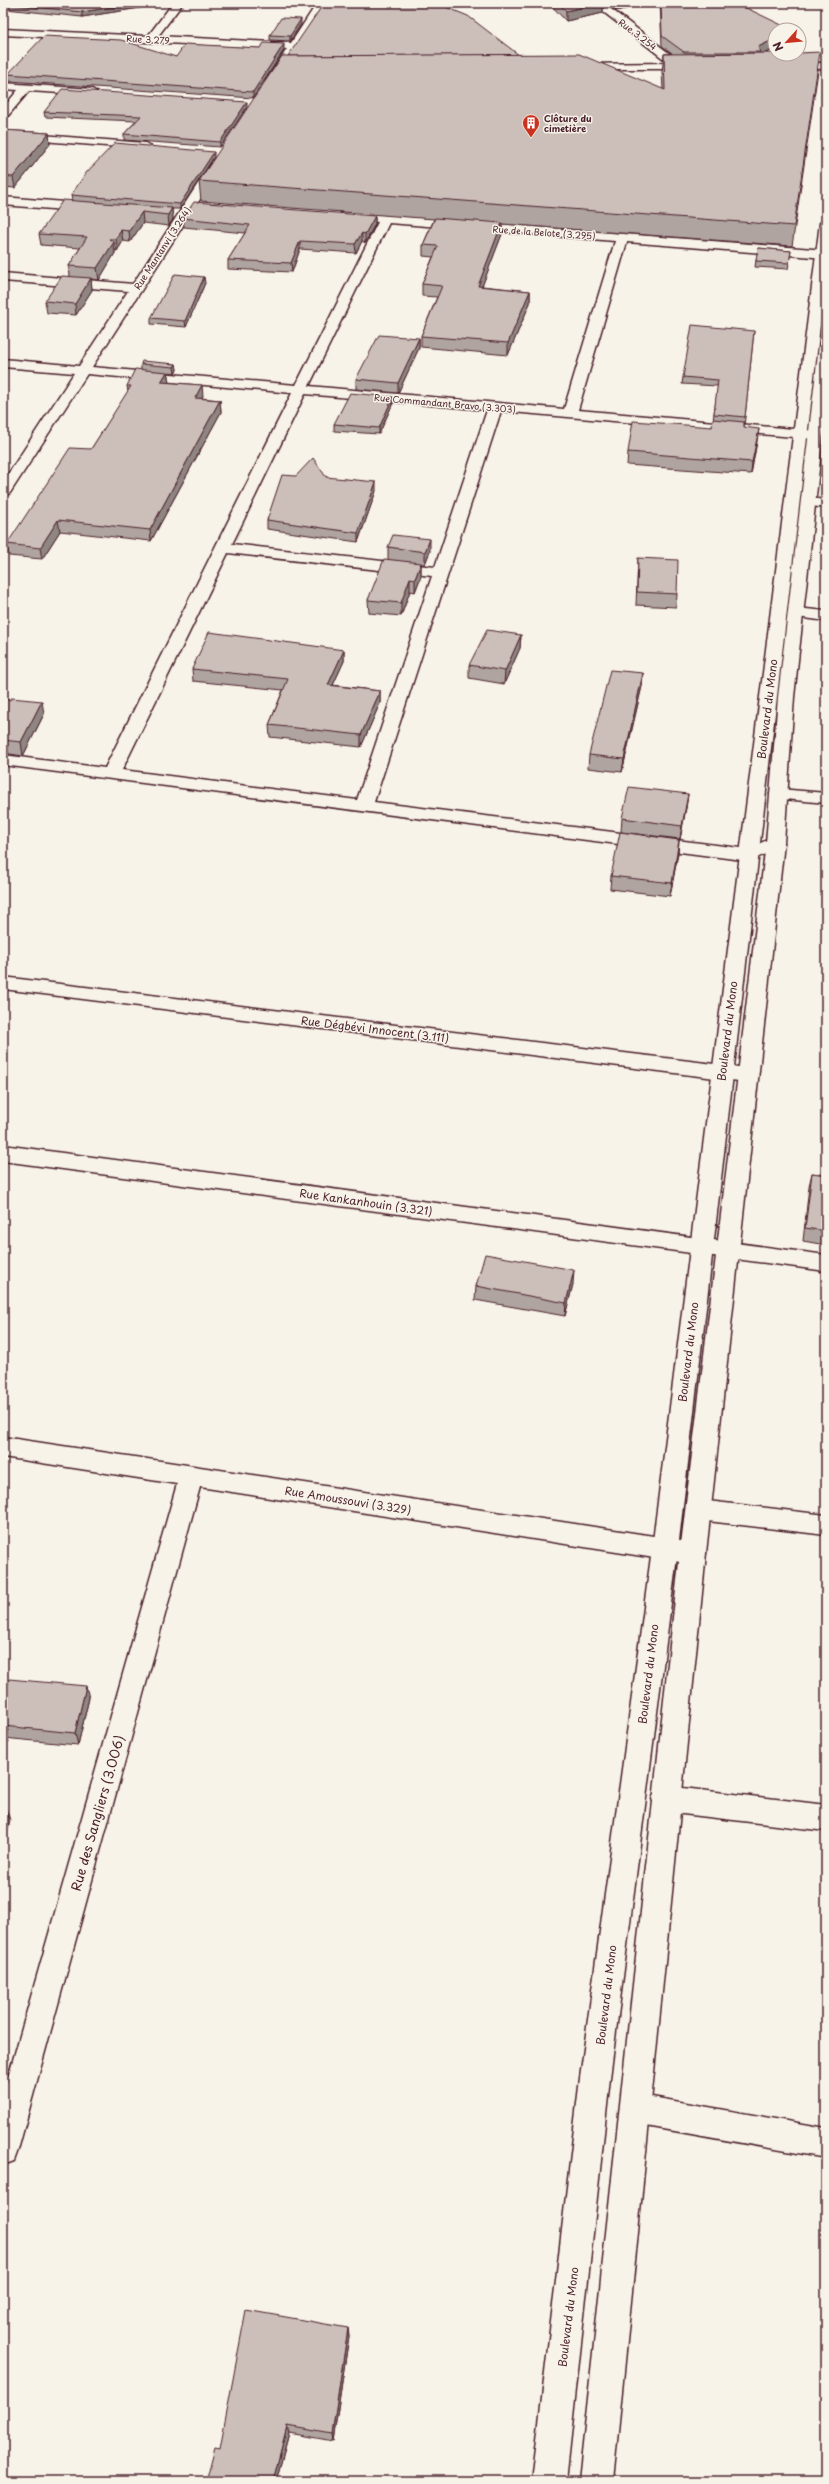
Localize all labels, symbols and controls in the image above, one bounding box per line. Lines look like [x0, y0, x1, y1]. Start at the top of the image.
street label: Rue 3.254 [616, 15, 660, 53]
north arrow [767, 22, 807, 62]
street label: Rue 3.279 [126, 31, 170, 47]
text: N [768, 39, 787, 55]
place label: Clôture du cimetière [544, 111, 592, 135]
building icon: Clôture du cimetière [521, 113, 541, 138]
street label: Rue Mantanvi (3.264) [130, 204, 194, 292]
street label: Rue de la Belote (3.295) [492, 221, 596, 243]
street label: Rue Commandant Bravo (3.303) [373, 390, 517, 416]
street label: Boulevard du Mono [752, 658, 782, 760]
street label: Boulevard du Mono [712, 980, 742, 1082]
street label: Rue Dégbévi Innocent (3.111) [300, 1011, 450, 1047]
street label: Rue Kankanhouin (3.321) [298, 1184, 434, 1220]
street label: Boulevard du Mono [673, 1301, 703, 1403]
street label: Rue Amoussouvi (3.329) [284, 1482, 412, 1518]
street label: Boulevard du Mono [633, 1623, 663, 1725]
street label: Rue des Sangliers (3.006) [66, 1733, 128, 1893]
street label: Boulevard du Mono [591, 1944, 621, 2046]
street label: Boulevard du Mono [553, 2266, 583, 2368]

